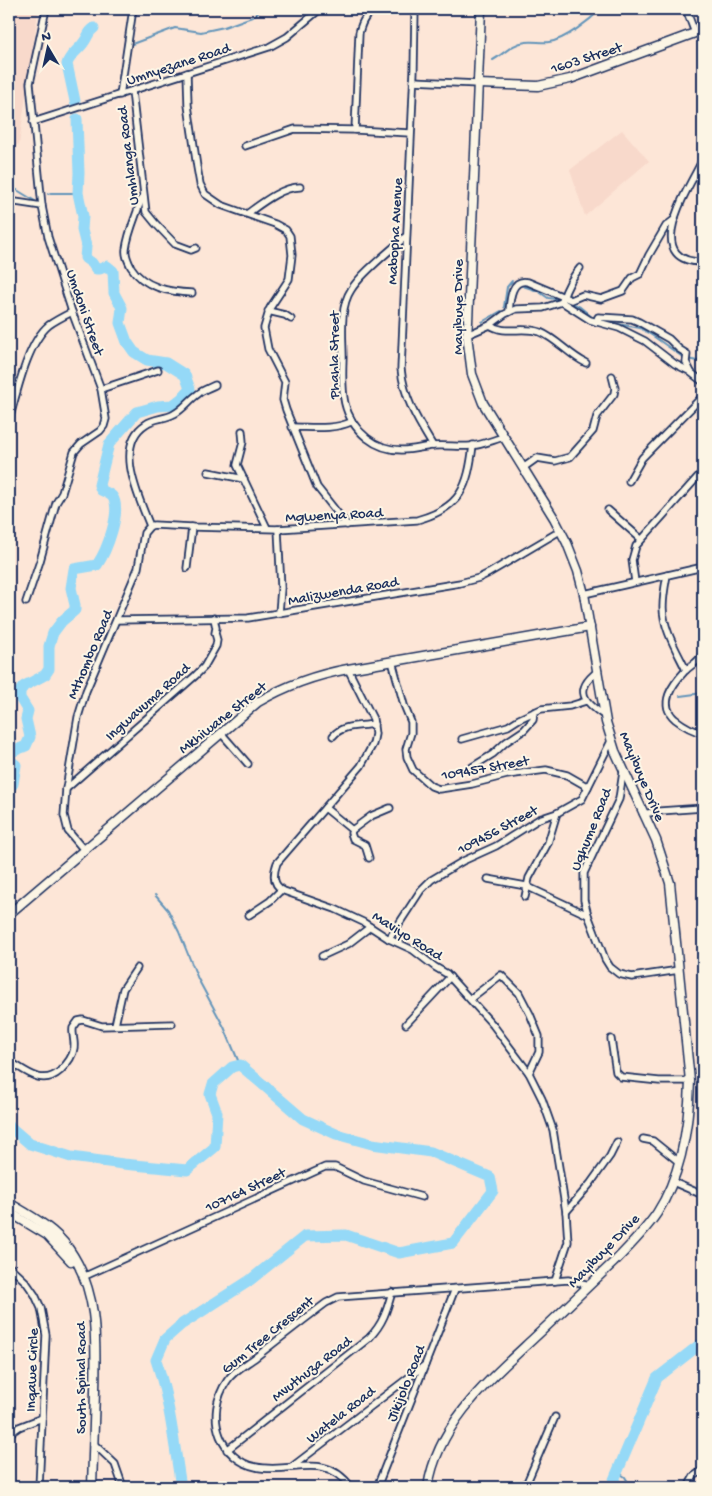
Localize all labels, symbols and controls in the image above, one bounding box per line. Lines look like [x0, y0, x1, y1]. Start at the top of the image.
north arrow [22, 22, 72, 72]
text: N [41, 29, 52, 47]
street label: 1603 Street [548, 38, 626, 79]
street label: Umnyezane Road [125, 39, 234, 90]
street label: Umhlanga Road [114, 104, 144, 206]
street label: Mabopha Avenue [384, 177, 408, 285]
street label: Mayibuye Drive [450, 259, 468, 355]
street label: Umdoni Street [61, 267, 108, 360]
street label: Phahla Street [326, 309, 344, 400]
street label: Mgwenya Road [285, 504, 384, 528]
street label: Malizwenda Road [287, 573, 401, 611]
street label: Mthombo Road [64, 606, 118, 702]
street label: Ingwavuma Road [102, 659, 195, 745]
street label: Mkhiwane Street [176, 677, 272, 759]
street label: Mayibuye Drive [614, 729, 668, 825]
street label: 109457 Street [439, 752, 532, 786]
street label: Uqhume Road [567, 785, 617, 874]
street label: 109456 Street [454, 801, 543, 860]
street label: Maviyo Road [368, 908, 447, 966]
street label: 107164 Street [202, 1164, 291, 1218]
street label: Mayibuye Drive [565, 1211, 644, 1292]
street label: Gum Tree Crescent [218, 1292, 320, 1378]
street label: South Spinal Road [73, 1321, 91, 1434]
street label: Inqawe Circle [23, 1328, 43, 1412]
street label: Mvuthuza Road [269, 1332, 357, 1406]
street label: Jikijolo Road [383, 1342, 431, 1425]
street label: Watela Road [303, 1382, 380, 1448]

